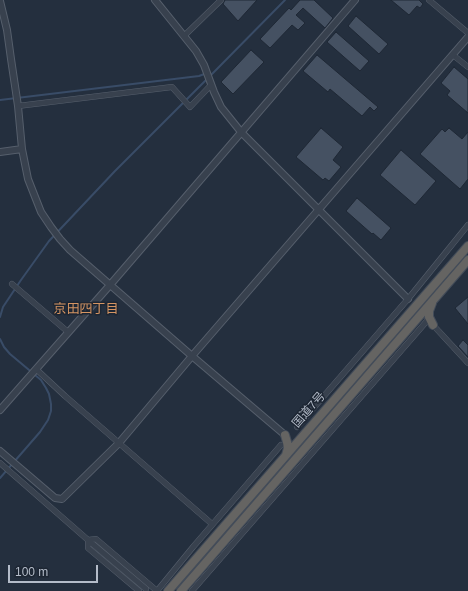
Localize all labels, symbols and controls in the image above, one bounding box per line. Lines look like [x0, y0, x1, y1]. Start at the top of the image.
district label: 京田四丁目 [54, 301, 118, 317]
street label: 国道7号 [290, 389, 328, 431]
scale bar [10, 557, 100, 583]
text: 100 m [15, 565, 48, 579]

